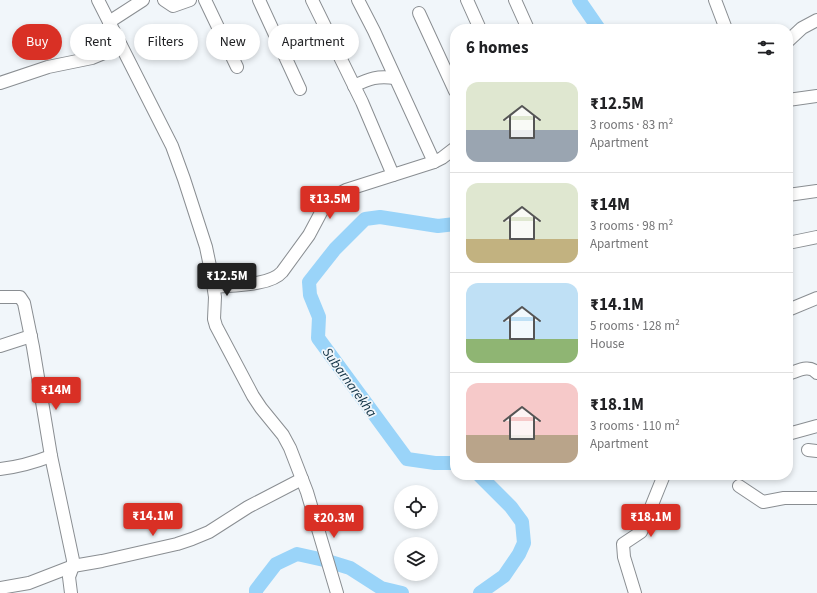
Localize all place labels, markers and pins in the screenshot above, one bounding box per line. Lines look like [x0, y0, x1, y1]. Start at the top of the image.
pin: ₹13.5M [297, 186, 363, 220]
pin: ₹12.5M [194, 263, 260, 297]
pin: ₹14M [32, 377, 80, 411]
pin: ₹14.1M [120, 503, 186, 537]
pin: ₹18.1M [618, 504, 684, 538]
pin: ₹20.3M [301, 505, 367, 539]

